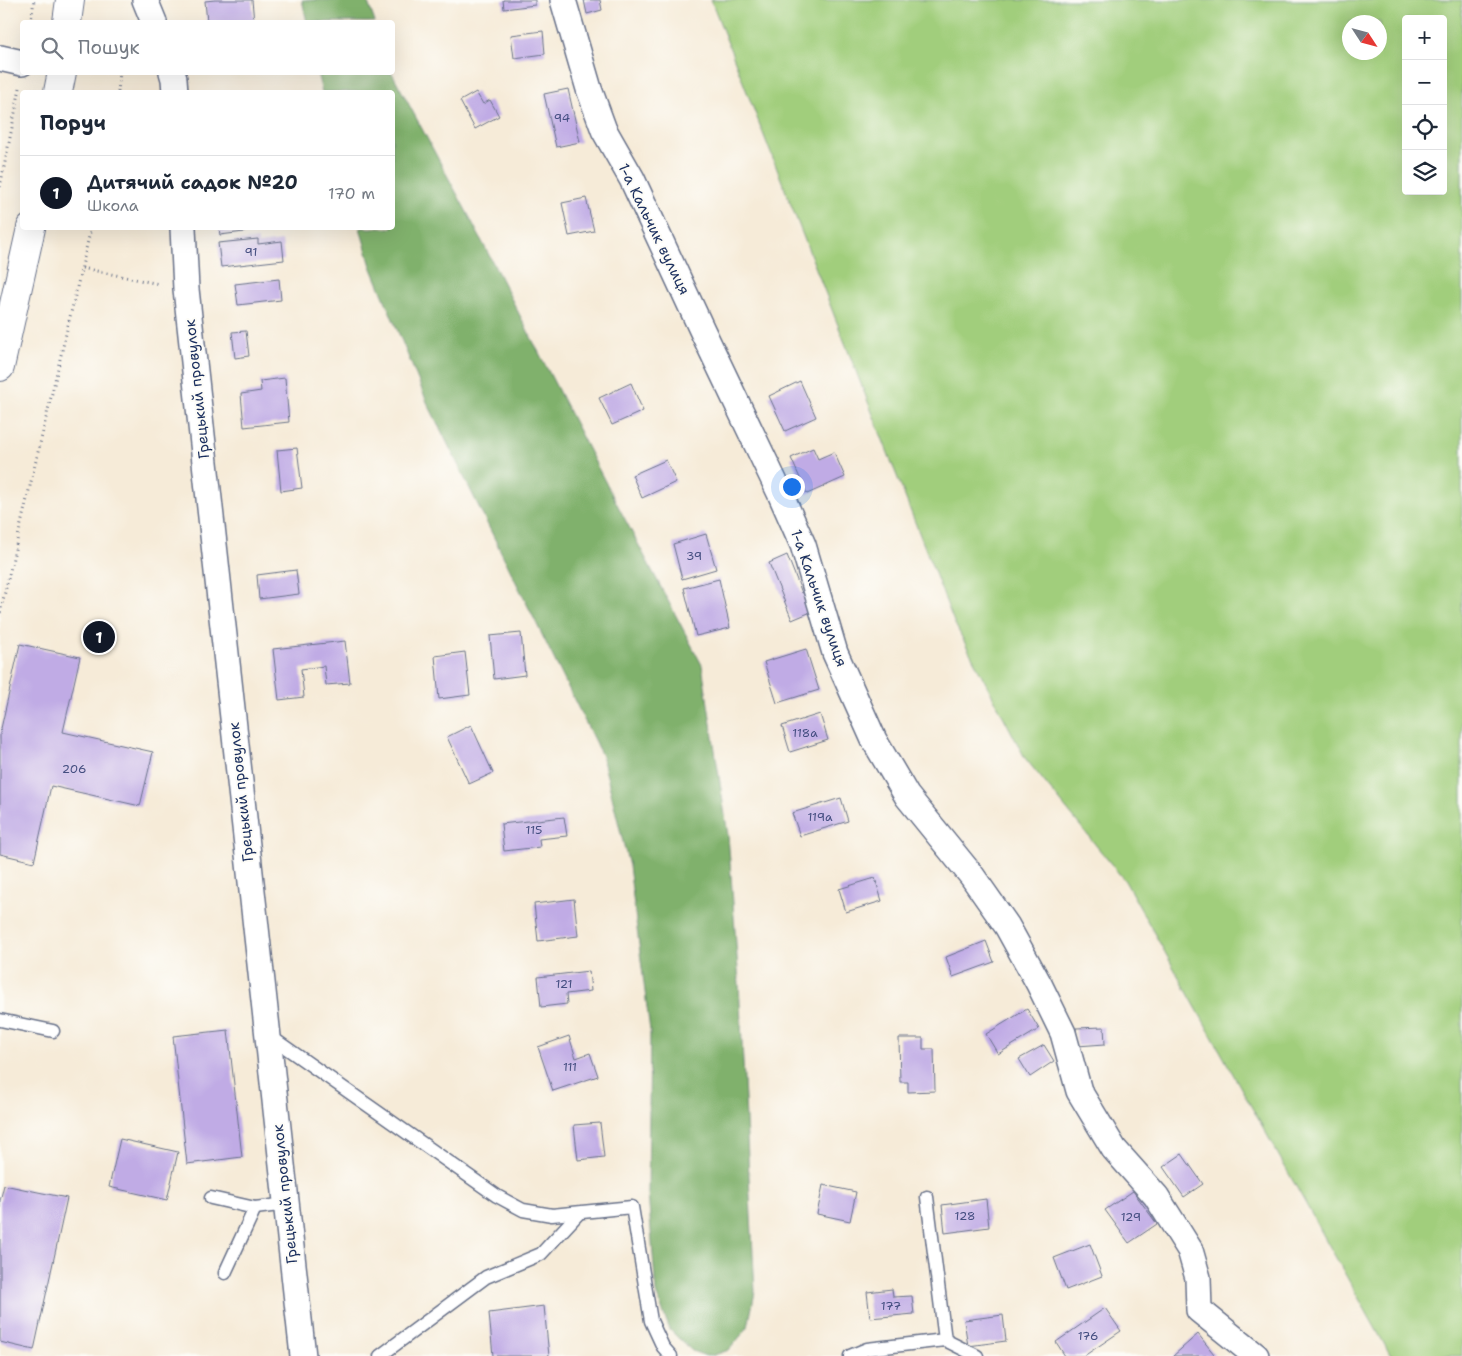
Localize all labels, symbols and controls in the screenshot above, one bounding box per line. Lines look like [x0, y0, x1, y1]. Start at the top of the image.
north arrow [1342, 15, 1387, 60]
map controls [1402, 15, 1447, 195]
button: + [1402, 15, 1447, 60]
search box [20, 20, 395, 75]
icon: search [38, 34, 66, 62]
text: Пошук [78, 35, 140, 60]
button: − [1402, 60, 1447, 105]
button: locate [1402, 105, 1447, 150]
text: Поруч [40, 109, 106, 137]
house number: 94 [554, 110, 570, 126]
button: layers [1402, 150, 1447, 195]
street label: 1-а Кальчик вулиця [613, 160, 695, 298]
text: Дитячий садок №20 [87, 170, 298, 195]
text: 1 [52, 183, 60, 204]
text: 170 m [328, 183, 375, 204]
text: Школа [87, 195, 139, 216]
house number: 91 [244, 244, 258, 260]
street label: Грецький провулок [180, 318, 214, 460]
your location [779, 474, 805, 500]
street label: 1-а Кальчик вулиця [786, 527, 852, 669]
house number: 39 [686, 548, 702, 564]
pin: 1 [83, 618, 115, 656]
street label: Грецький провулок [224, 721, 258, 863]
house number: 118а [792, 725, 818, 741]
house number: 206 [62, 761, 86, 777]
house number: 119а [807, 809, 833, 825]
house number: 115 [526, 822, 542, 838]
house number: 121 [555, 976, 573, 992]
house number: 111 [563, 1059, 577, 1075]
street label: Грецький провулок [268, 1123, 302, 1265]
house number: 128 [955, 1208, 975, 1224]
house number: 129 [1121, 1209, 1141, 1225]
house number: 177 [881, 1298, 901, 1314]
house number: 176 [1078, 1328, 1098, 1344]

